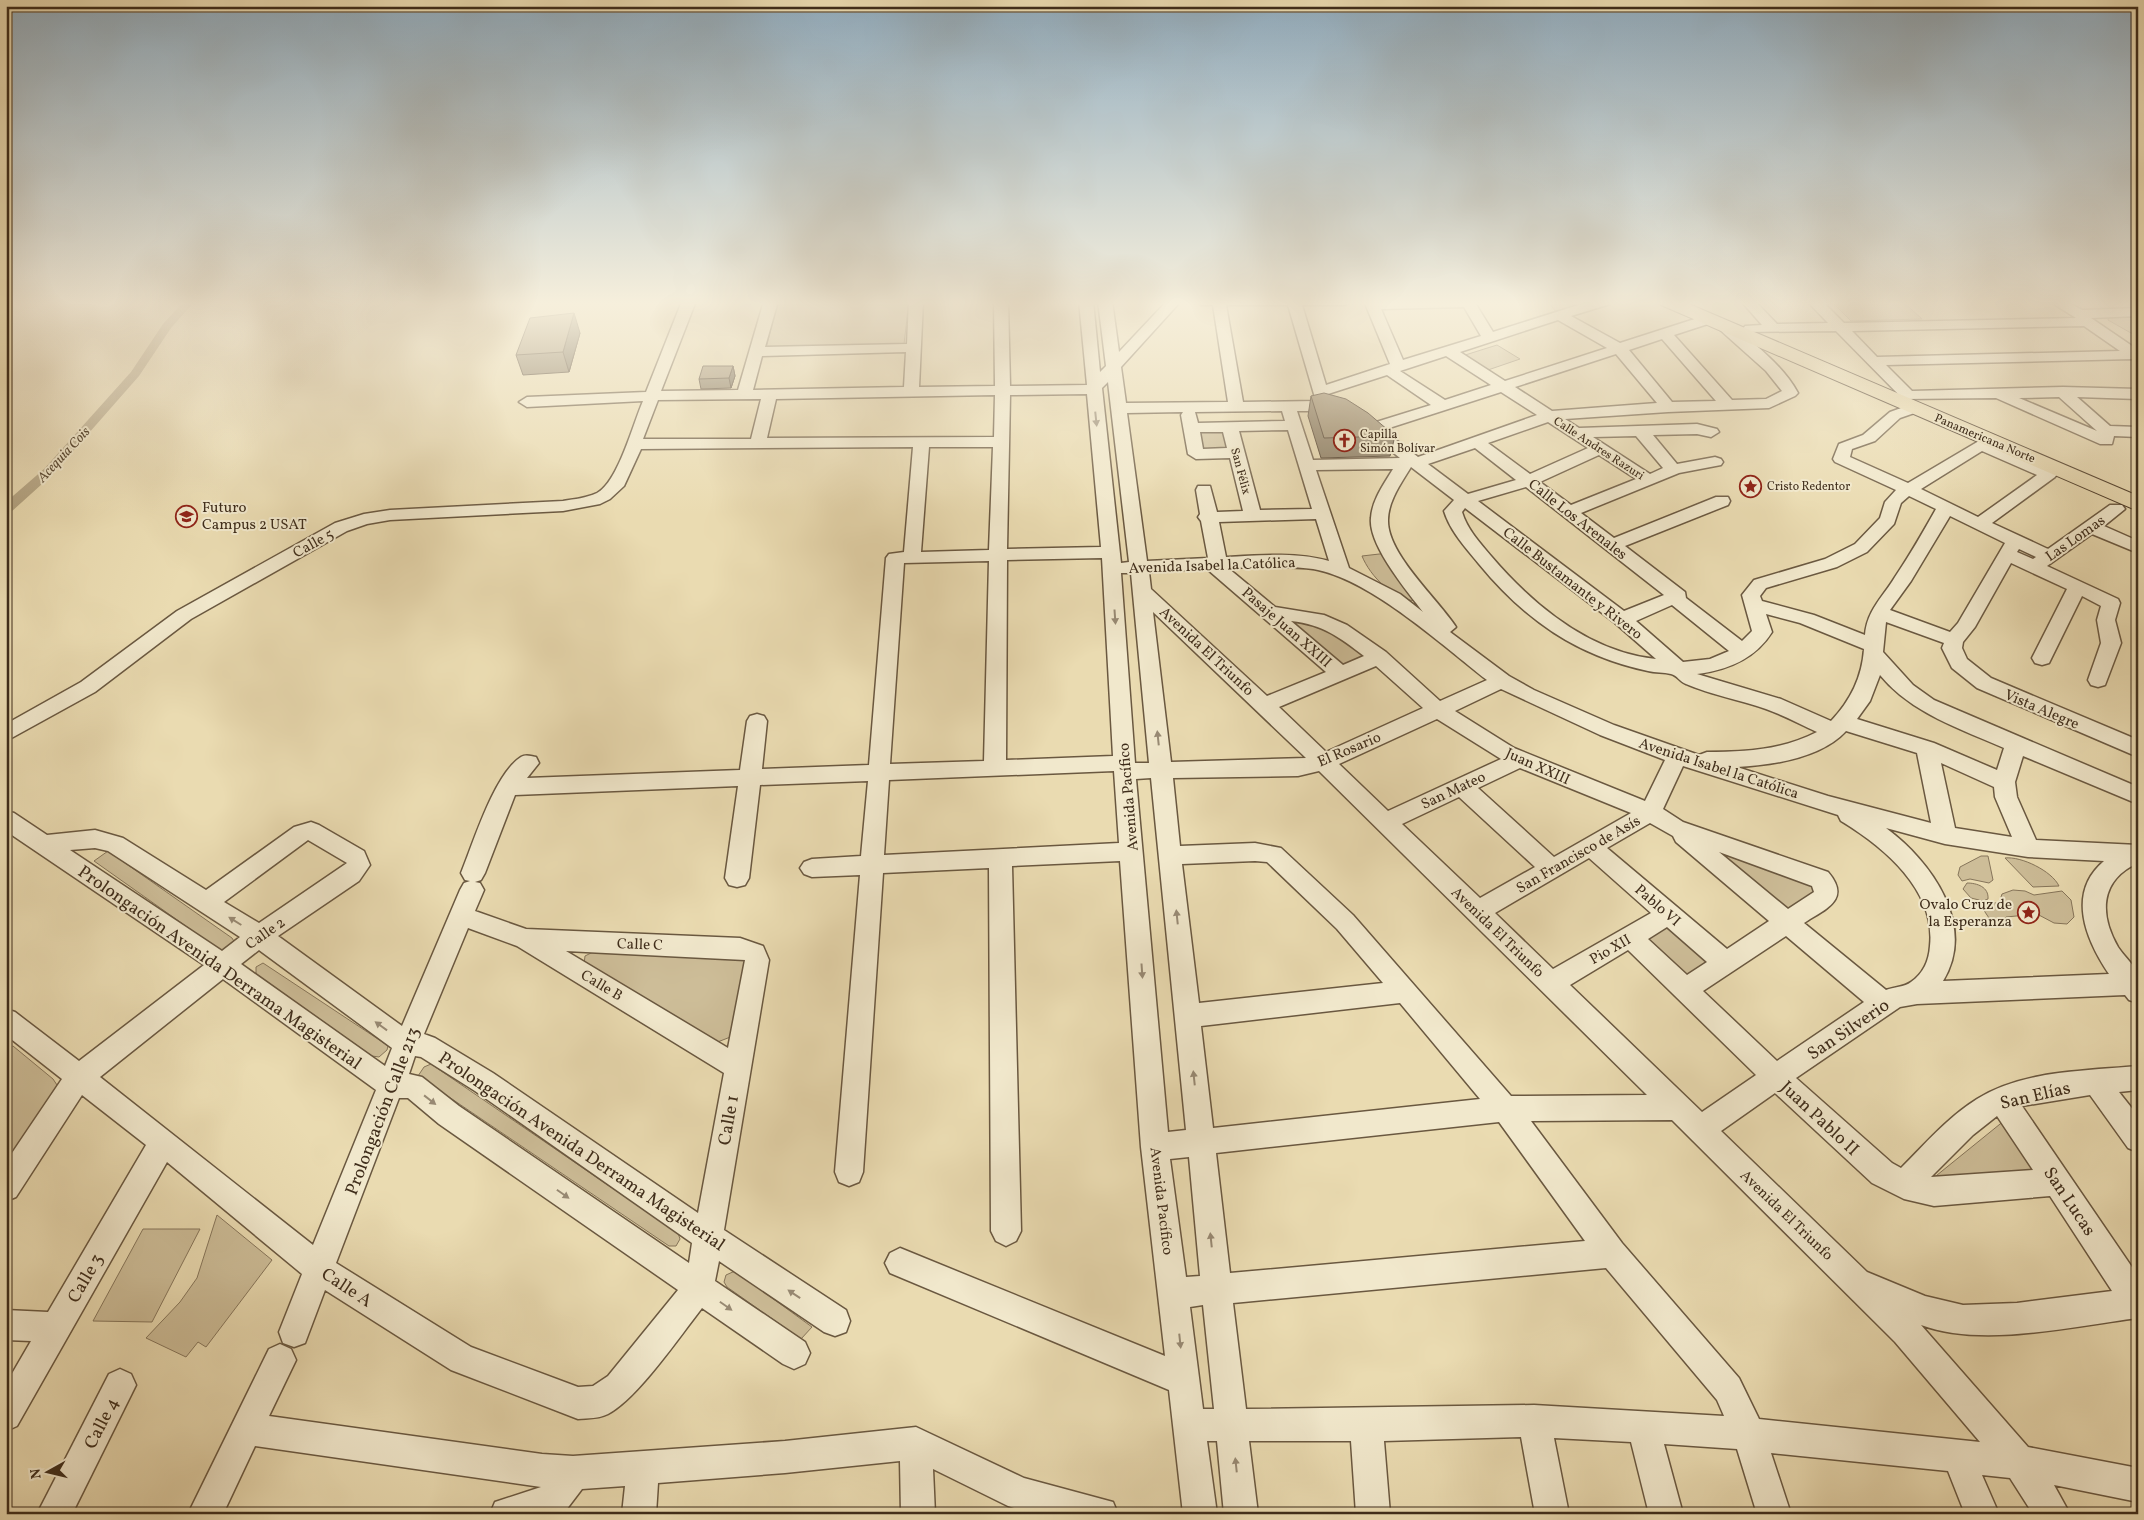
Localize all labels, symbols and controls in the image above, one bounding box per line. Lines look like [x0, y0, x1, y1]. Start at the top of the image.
street label: Panamericana Norte [1932, 410, 2038, 468]
one-way arrow [1092, 412, 1100, 428]
street label: Calle Andres Razuri [1550, 413, 1647, 484]
water label: Acequia Cois [33, 423, 95, 488]
place label: Capilla Simón Bolívar [1360, 427, 1435, 457]
church icon: Capilla Simón Bolívar [1332, 429, 1356, 453]
street label: San Félix [1226, 446, 1254, 496]
place icon: Cristo Redentor [1739, 474, 1763, 498]
street label: Calle Los Arenales [1523, 475, 1631, 566]
place label: Cristo Redentor [1767, 479, 1850, 495]
place label: Futuro Campus 2 USAT [202, 498, 307, 536]
school or university icon: Futuro Campus 2 USAT [174, 504, 198, 528]
street label: Las Lomas [2042, 511, 2110, 568]
street label: Calle Bustamante y Rivero [1498, 523, 1646, 646]
street label: Calle 5 [290, 525, 338, 564]
street label: Avenida Isabel la Católica [1128, 553, 1296, 580]
street label: Pasaje Juan XXIII [1236, 583, 1336, 673]
street label: Avenida El Triunfo [1154, 603, 1258, 702]
one-way arrow [1111, 609, 1119, 625]
street label: Vista Alegre [2001, 685, 2082, 736]
street label: El Rosario [1315, 728, 1385, 773]
one-way arrow [1153, 729, 1161, 745]
street label: Avenida Isabel la Católica [1636, 734, 1801, 805]
street label: Avenida Pacífico [1114, 742, 1145, 852]
street label: Juan XXIII [1502, 744, 1573, 791]
street label: San Mateo [1418, 767, 1489, 815]
street label: San Francisco de Asís [1513, 811, 1645, 899]
street label: Prolongación Avenida Derrama Magisterial [72, 860, 366, 1076]
street label: Pablo VI [1629, 880, 1685, 932]
street label: Avenida El Triunfo [1446, 883, 1548, 983]
place label: Ovalo Cruz de la Esperanza [1920, 895, 2012, 933]
place icon: Ovalo Cruz de la Esperanza [2016, 901, 2040, 925]
one-way arrow [1173, 908, 1181, 924]
street label: Calle 2 [242, 913, 290, 956]
one-way arrow [229, 917, 242, 926]
street label: Pio XII [1586, 930, 1635, 971]
street label: Calle C [617, 934, 664, 957]
one-way arrow [1138, 963, 1146, 979]
street label: Calle B [576, 966, 626, 1007]
street label: San Silverio [1803, 993, 1895, 1067]
one-way arrow [374, 1021, 388, 1031]
street label: Prolongación Calle 213 [340, 1024, 427, 1199]
street label: Prolongación Avenida Derrama Magisterial [433, 1046, 730, 1258]
one-way arrow [1190, 1070, 1198, 1086]
street label: Juan Pablo II [1774, 1076, 1864, 1162]
street label: San Elías [1998, 1076, 2073, 1117]
street label: Calle 1 [713, 1093, 746, 1147]
one-way arrow [424, 1095, 437, 1106]
street label: Avenida Pacífico [1143, 1146, 1178, 1256]
street label: San Lucas [2037, 1162, 2101, 1241]
street label: Avenida El Triunfo [1735, 1166, 1837, 1266]
one-way arrow [556, 1189, 570, 1199]
one-way arrow [1207, 1231, 1215, 1247]
street label: Calle 3 [62, 1250, 110, 1308]
street label: Calle A [316, 1262, 377, 1314]
one-way arrow [788, 1289, 801, 1299]
one-way arrow [719, 1301, 732, 1311]
one-way arrow [1176, 1334, 1184, 1350]
street label: Calle 4 [79, 1394, 126, 1454]
north arrow [22, 1448, 72, 1498]
one-way arrow [1232, 1457, 1240, 1473]
text: N [26, 1467, 47, 1480]

